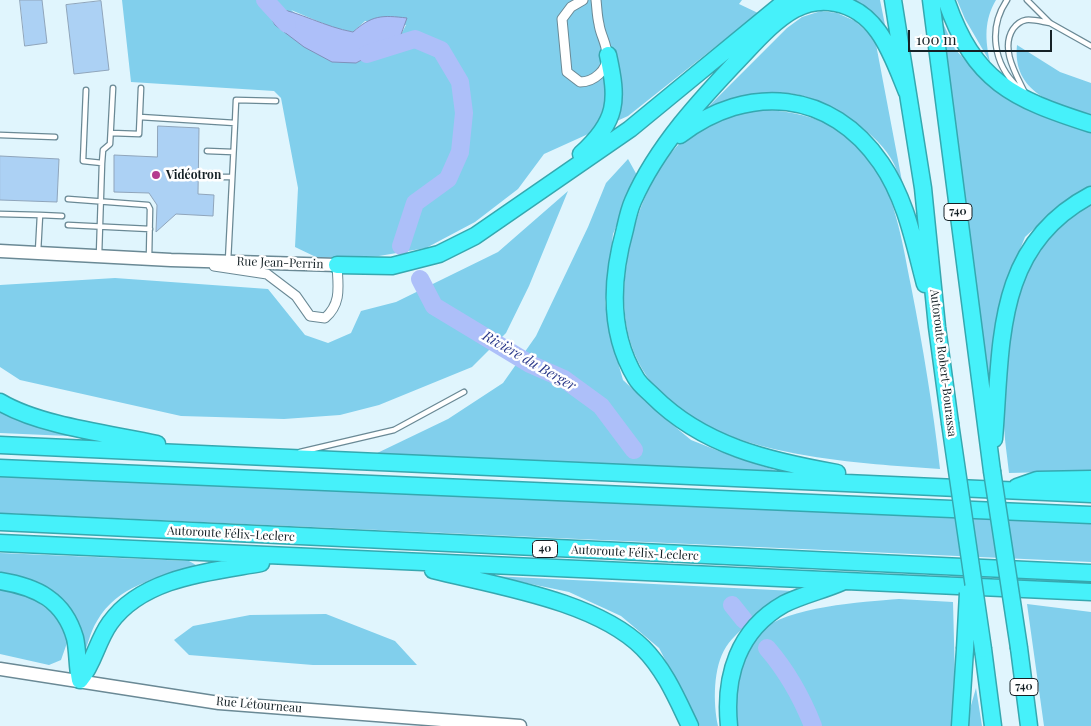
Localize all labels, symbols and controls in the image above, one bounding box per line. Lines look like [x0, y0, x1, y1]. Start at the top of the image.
scale bar [911, 20, 1055, 52]
text: 100 m [916, 29, 957, 49]
place label: Vidéotron [166, 168, 221, 182]
marker: Vidéotron [150, 169, 162, 181]
road number: 740 [944, 203, 972, 220]
street label: Rue Jean-Perrin [236, 254, 324, 272]
street label: Autoroute Robert-Bourassa [927, 288, 959, 438]
water label: Rivière du Berger [480, 328, 578, 394]
street label: Autoroute Félix-Leclerc [167, 523, 295, 545]
road number: 40 [532, 540, 558, 558]
street label: Autoroute Félix-Leclerc [571, 542, 699, 564]
road number: 740 [1010, 679, 1038, 696]
street label: Rue Létourneau [215, 694, 303, 716]

